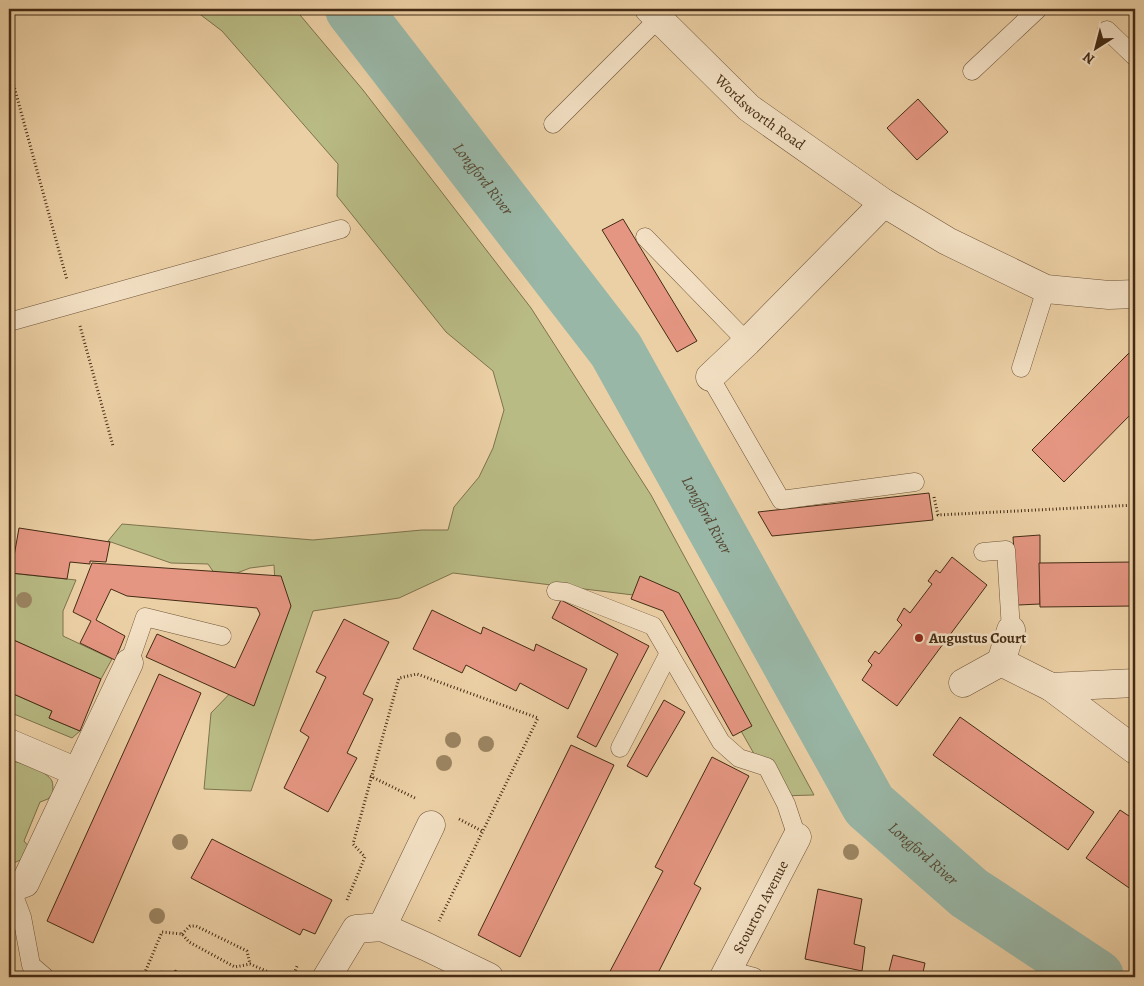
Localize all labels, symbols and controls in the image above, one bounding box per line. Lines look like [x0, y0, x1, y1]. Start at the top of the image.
north arrow [1072, 22, 1122, 72]
text: N [1079, 47, 1098, 69]
street label: Wordsworth Road [710, 69, 810, 155]
water label: Longford River [448, 138, 518, 220]
water label: Longford River [676, 472, 737, 559]
place label: Augustus Court [928, 628, 1026, 648]
marker: Augustus Court [913, 632, 925, 644]
water label: Longford River [883, 817, 963, 891]
street label: Stourton Avenue [728, 857, 793, 957]

